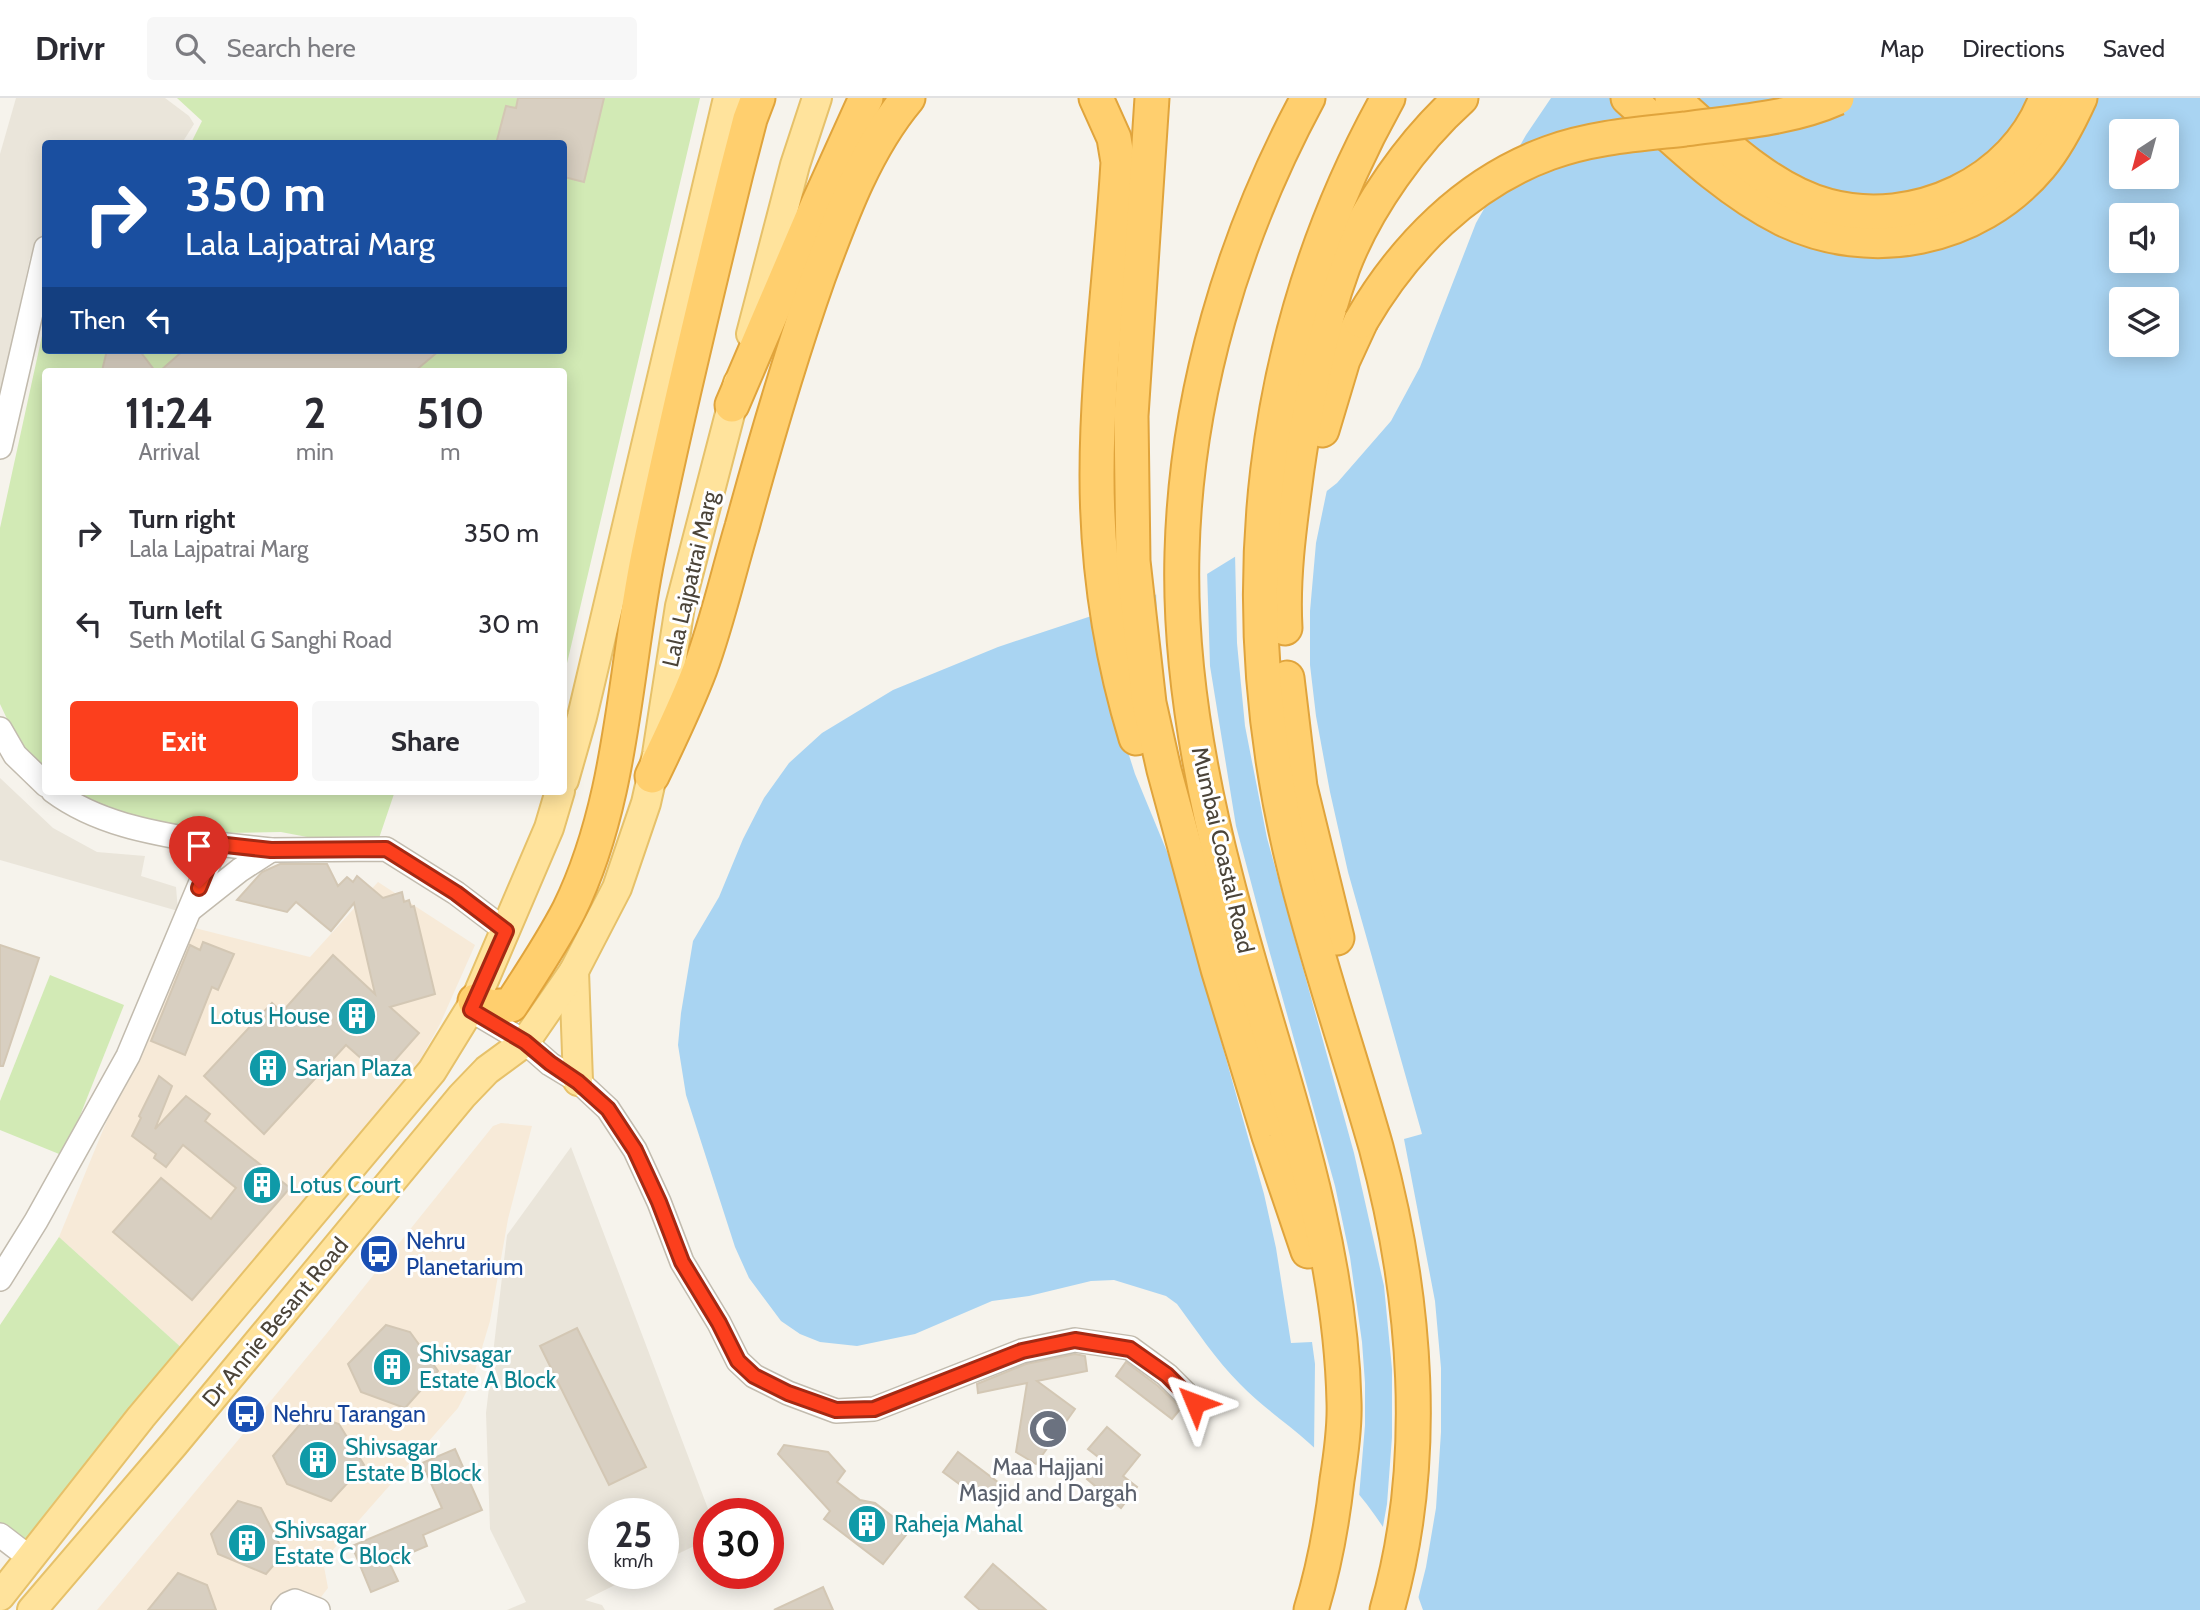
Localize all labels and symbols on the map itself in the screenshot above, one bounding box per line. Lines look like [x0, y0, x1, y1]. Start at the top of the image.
north arrow [2109, 119, 2179, 189]
street label: Lala Lajpatrai Marg [656, 488, 724, 670]
street label: Mumbai Coastal Road [1186, 744, 1260, 956]
pin [169, 816, 229, 888]
building icon: Lotus House [336, 995, 378, 1037]
place label: Lotus House [210, 1002, 330, 1030]
building icon: Sarjan Plaza [247, 1047, 289, 1089]
place label: Sarjan Plaza [295, 1054, 412, 1082]
building icon: Lotus Court [241, 1164, 283, 1206]
place label: Lotus Court [289, 1171, 401, 1199]
place label: Nehru Planetarium [406, 1227, 523, 1281]
street label: Dr Annie Besant Road [196, 1232, 354, 1412]
bus stop icon: Nehru Planetarium [358, 1233, 400, 1275]
place label: Shivsagar Estate A Block [419, 1340, 557, 1394]
building icon: Shivsagar Estate A Block [371, 1346, 413, 1388]
position arrow [1158, 1366, 1232, 1440]
bus stop icon: Nehru Tarangan [225, 1393, 267, 1435]
place label: Nehru Tarangan [273, 1400, 426, 1428]
mosque icon: Maa Hajjani Masjid and Dargah [1027, 1408, 1069, 1450]
place label: Shivsagar Estate B Block [345, 1433, 482, 1487]
building icon: Shivsagar Estate B Block [297, 1439, 339, 1481]
place label: Maa Hajjani Masjid and Dargah [959, 1453, 1137, 1507]
speed limit sign: 30 [693, 1498, 784, 1589]
building icon: Raheja Mahal [846, 1503, 888, 1545]
place label: Raheja Mahal [894, 1510, 1023, 1538]
place label: Shivsagar Estate C Block [274, 1516, 412, 1570]
building icon: Shivsagar Estate C Block [226, 1522, 268, 1564]

